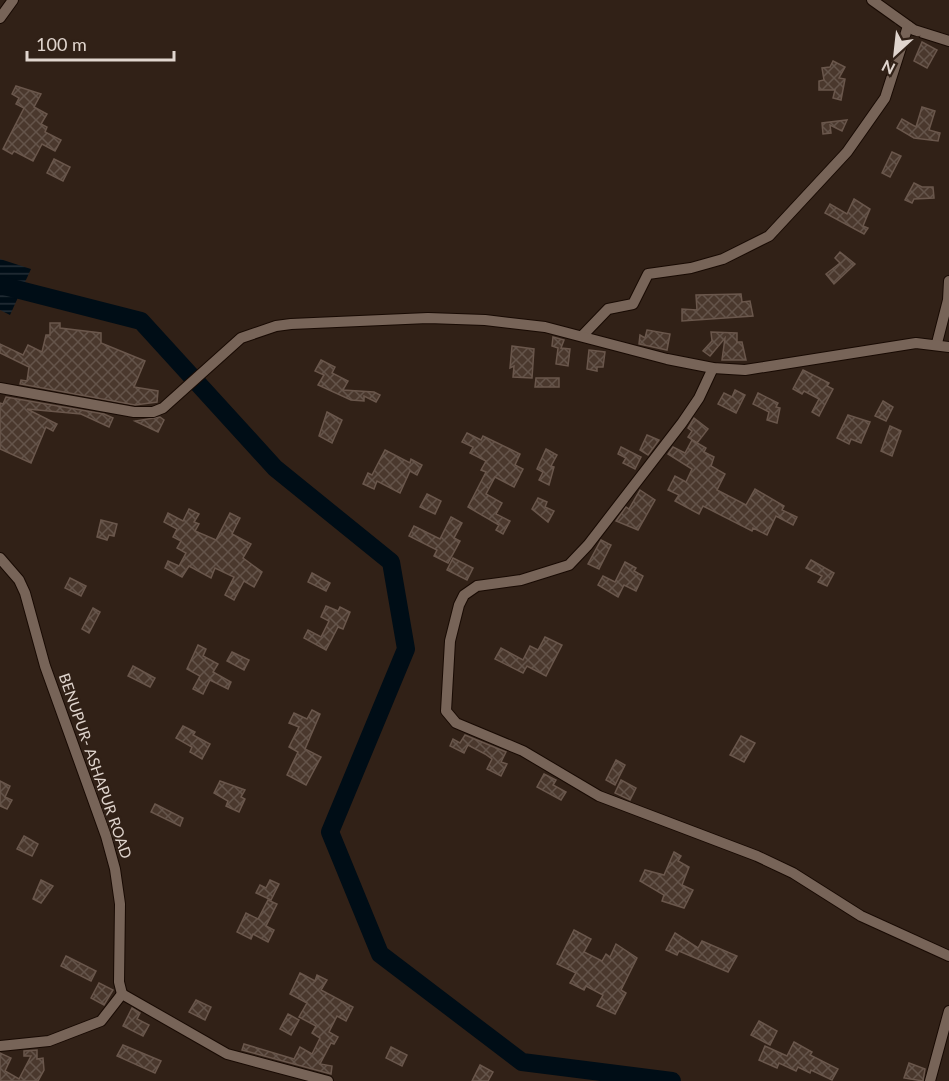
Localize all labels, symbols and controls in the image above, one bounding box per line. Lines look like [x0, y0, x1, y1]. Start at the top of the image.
scale bar [27, 24, 174, 62]
north arrow [865, 24, 925, 84]
text: 100 m [36, 33, 87, 55]
text: N [878, 57, 898, 79]
street label: BENUPUR- ASHAPUR ROAD [56, 671, 136, 861]

